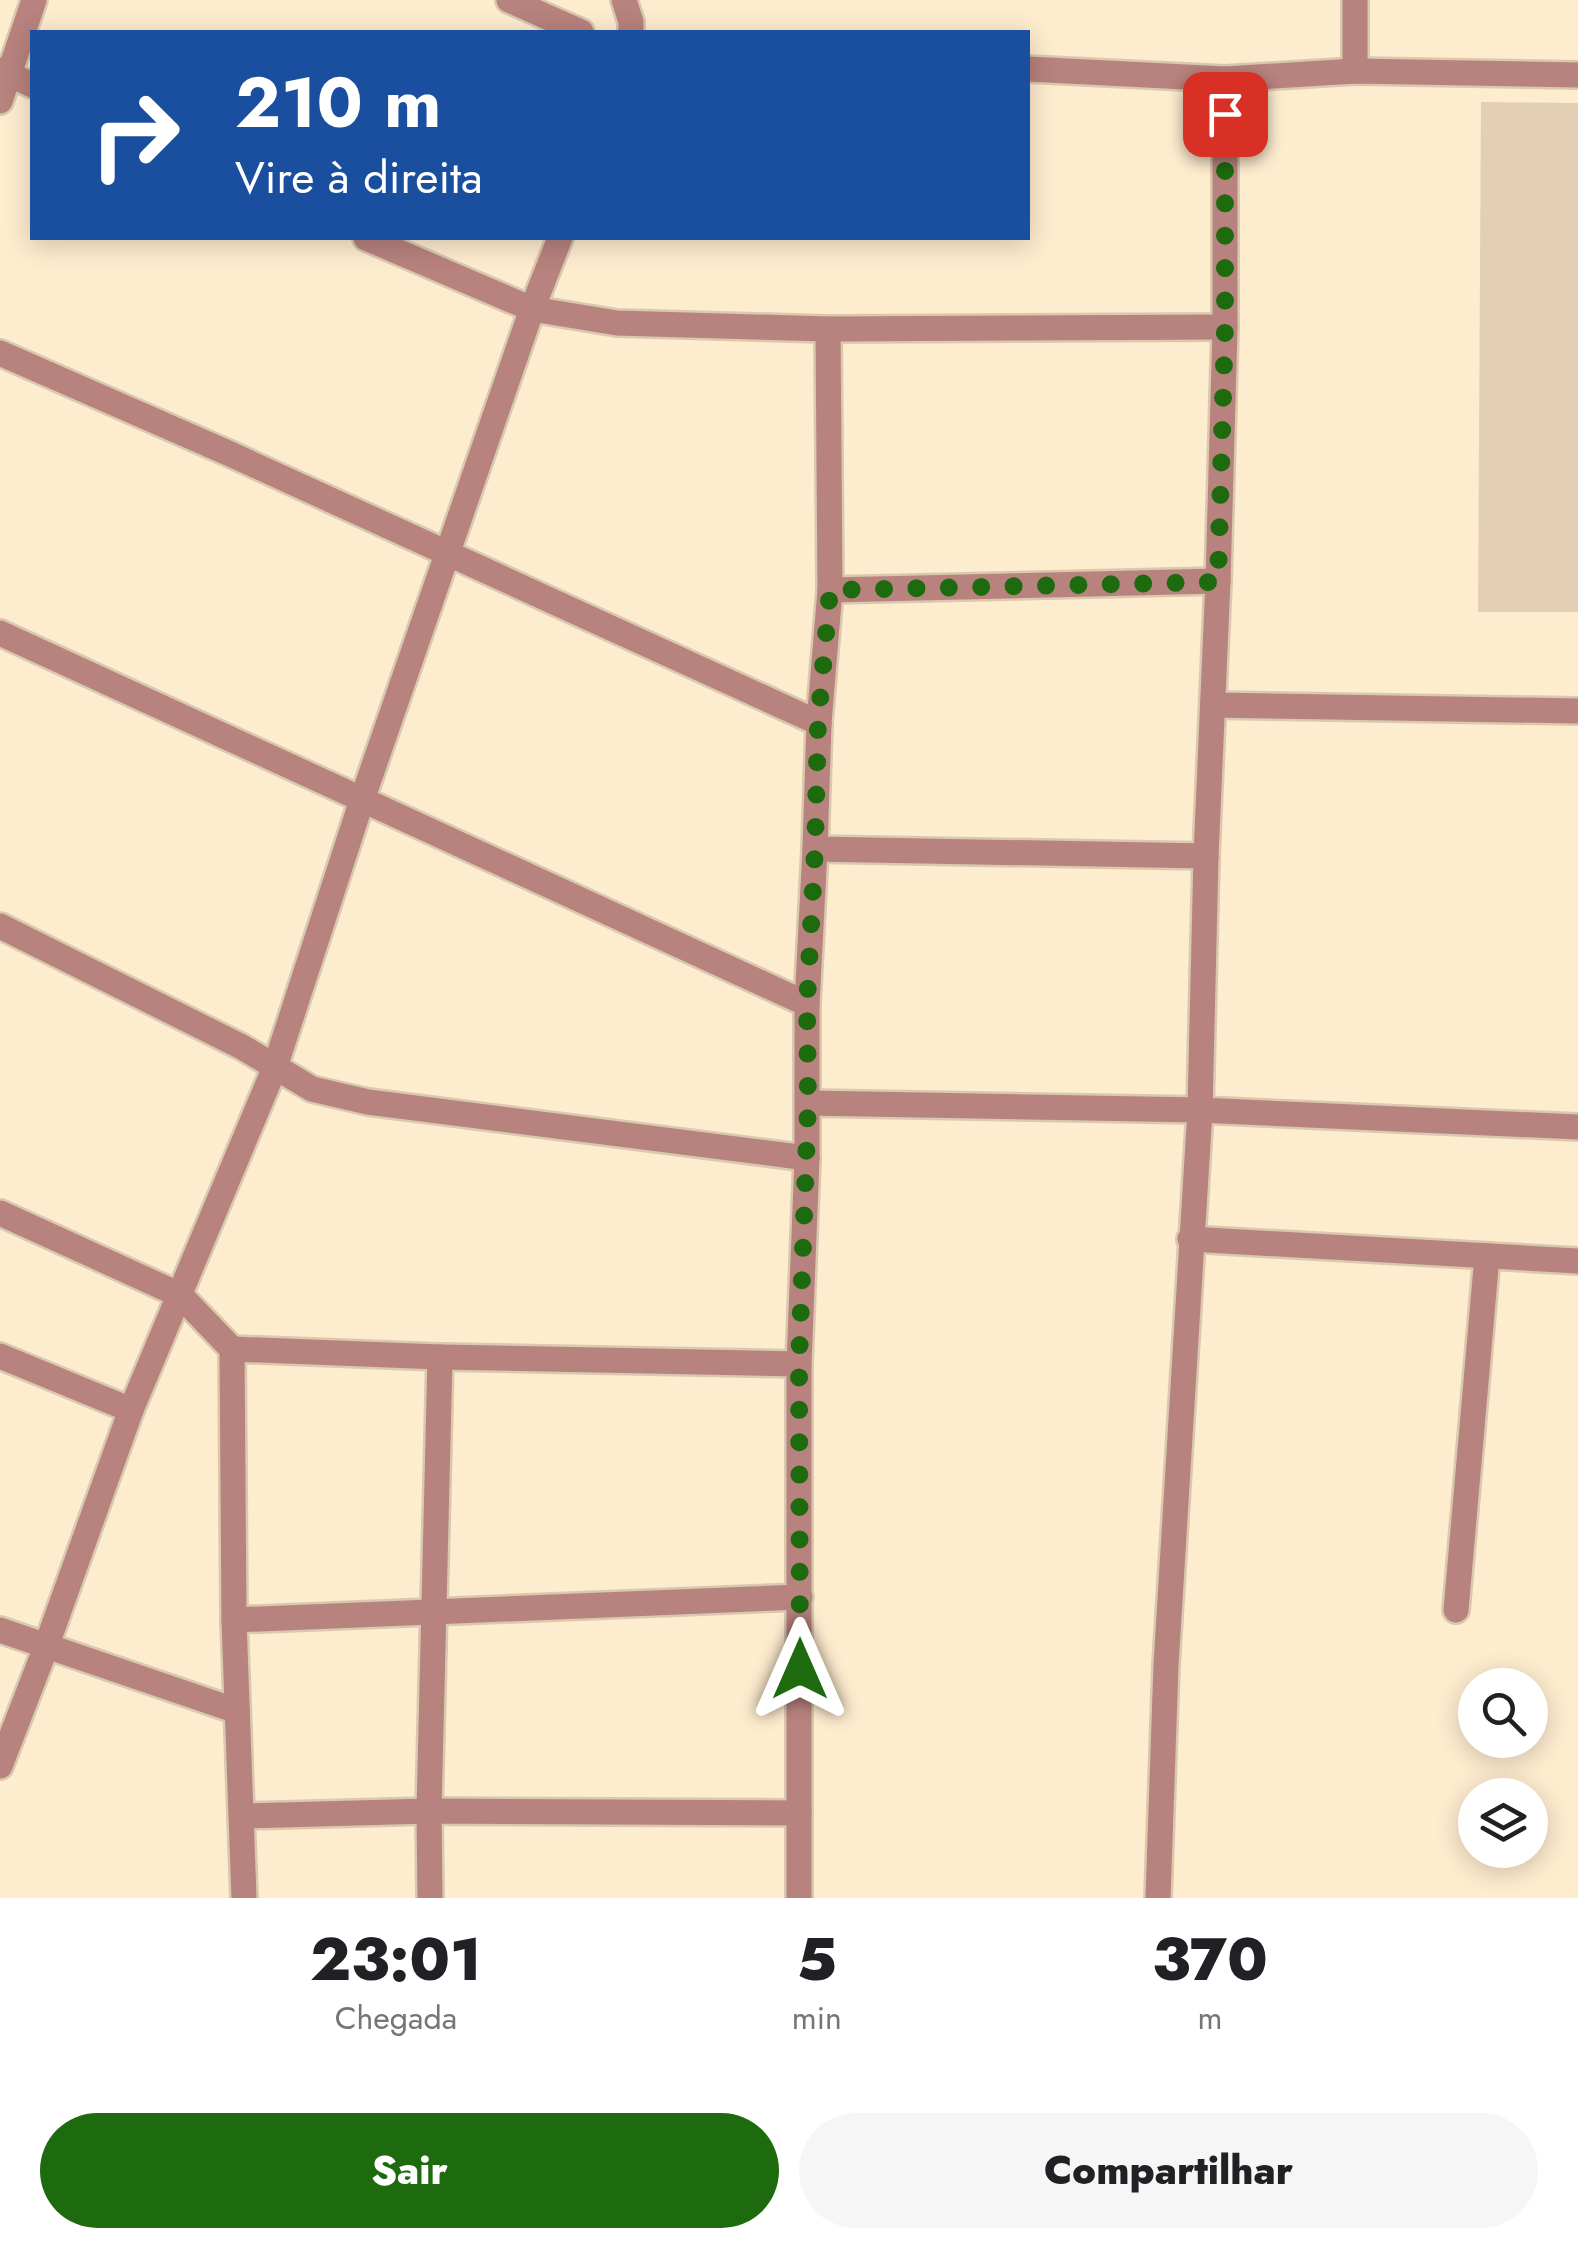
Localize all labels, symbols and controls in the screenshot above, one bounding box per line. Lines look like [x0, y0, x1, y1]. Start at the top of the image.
text: 210 m [235, 52, 441, 153]
icon: right [70, 70, 200, 200]
pin [1183, 72, 1268, 157]
icon: arrive [1198, 87, 1253, 142]
text: Vire à direita [235, 145, 483, 210]
position arrow [748, 1617, 852, 1721]
map controls [1458, 1668, 1548, 1868]
button: search [1458, 1668, 1548, 1758]
button: layers [1458, 1778, 1548, 1868]
text: 23:01 [310, 1916, 482, 2003]
text: 5 [797, 1916, 837, 2003]
text: 370 [1152, 1916, 1268, 2003]
text: Chegada [335, 1995, 457, 2041]
text: min [792, 1995, 842, 2041]
text: m [1197, 1995, 1222, 2041]
button: Sair [40, 2113, 779, 2228]
button: Compartilhar [799, 2113, 1538, 2228]

